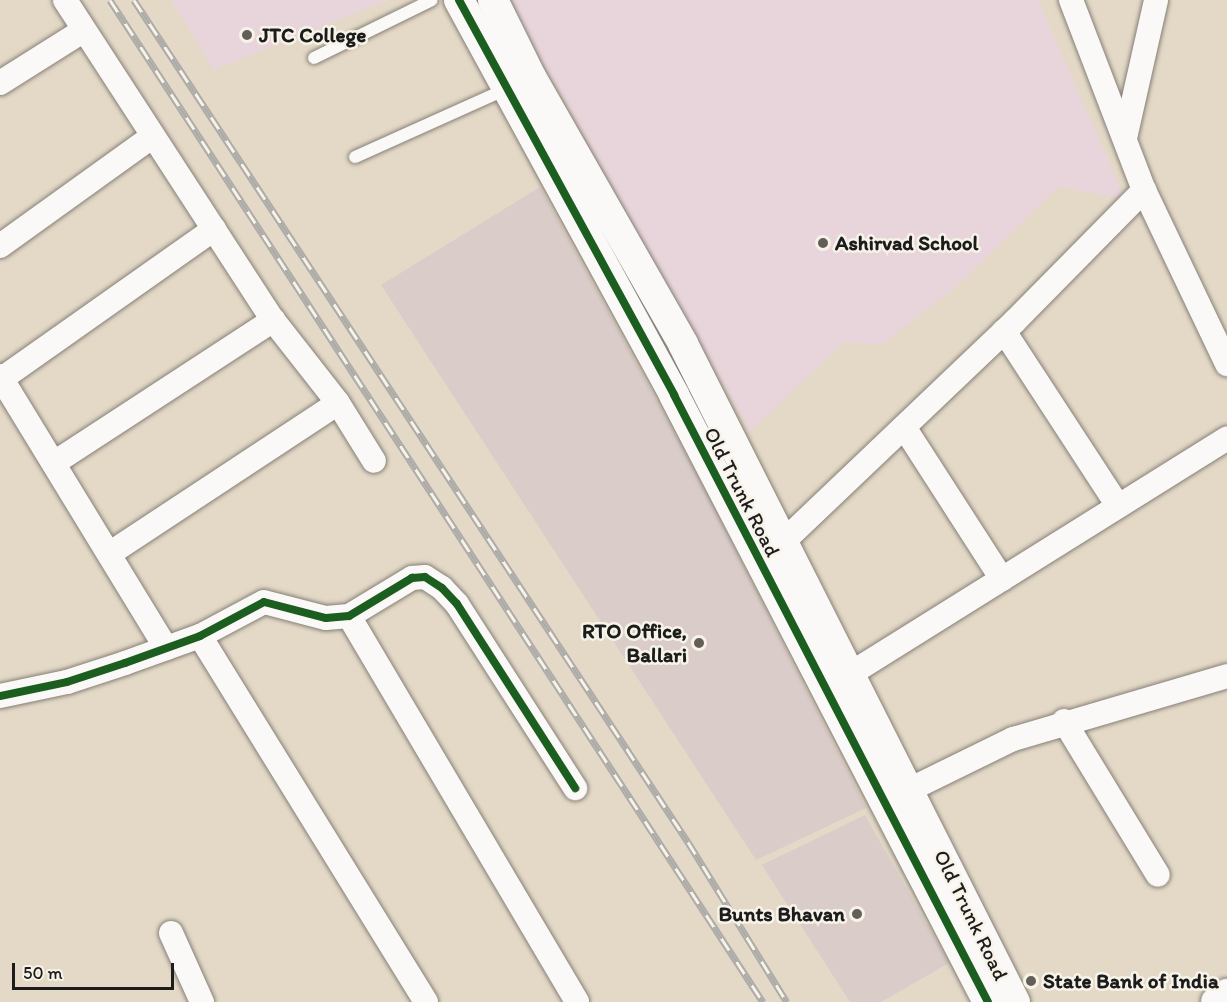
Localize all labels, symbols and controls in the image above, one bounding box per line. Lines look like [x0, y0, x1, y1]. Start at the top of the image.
place label: JTC College [259, 22, 366, 48]
marker: JTC College [240, 28, 254, 42]
place label: Ashirvad School [835, 230, 978, 256]
marker: Ashirvad School [816, 236, 830, 250]
street label: Old Trunk Road [699, 424, 785, 560]
place label: RTO Office, Ballari [582, 618, 687, 668]
marker: RTO Office, Ballari [692, 636, 706, 650]
street label: Old Trunk Road [929, 847, 1013, 983]
place label: Bunts Bhavan [718, 901, 845, 927]
marker: Bunts Bhavan [850, 907, 864, 921]
scale bar [15, 951, 177, 989]
text: 50 m [23, 962, 63, 984]
place label: State Bank of India [1043, 968, 1218, 994]
marker: State Bank of India [1024, 974, 1038, 988]

